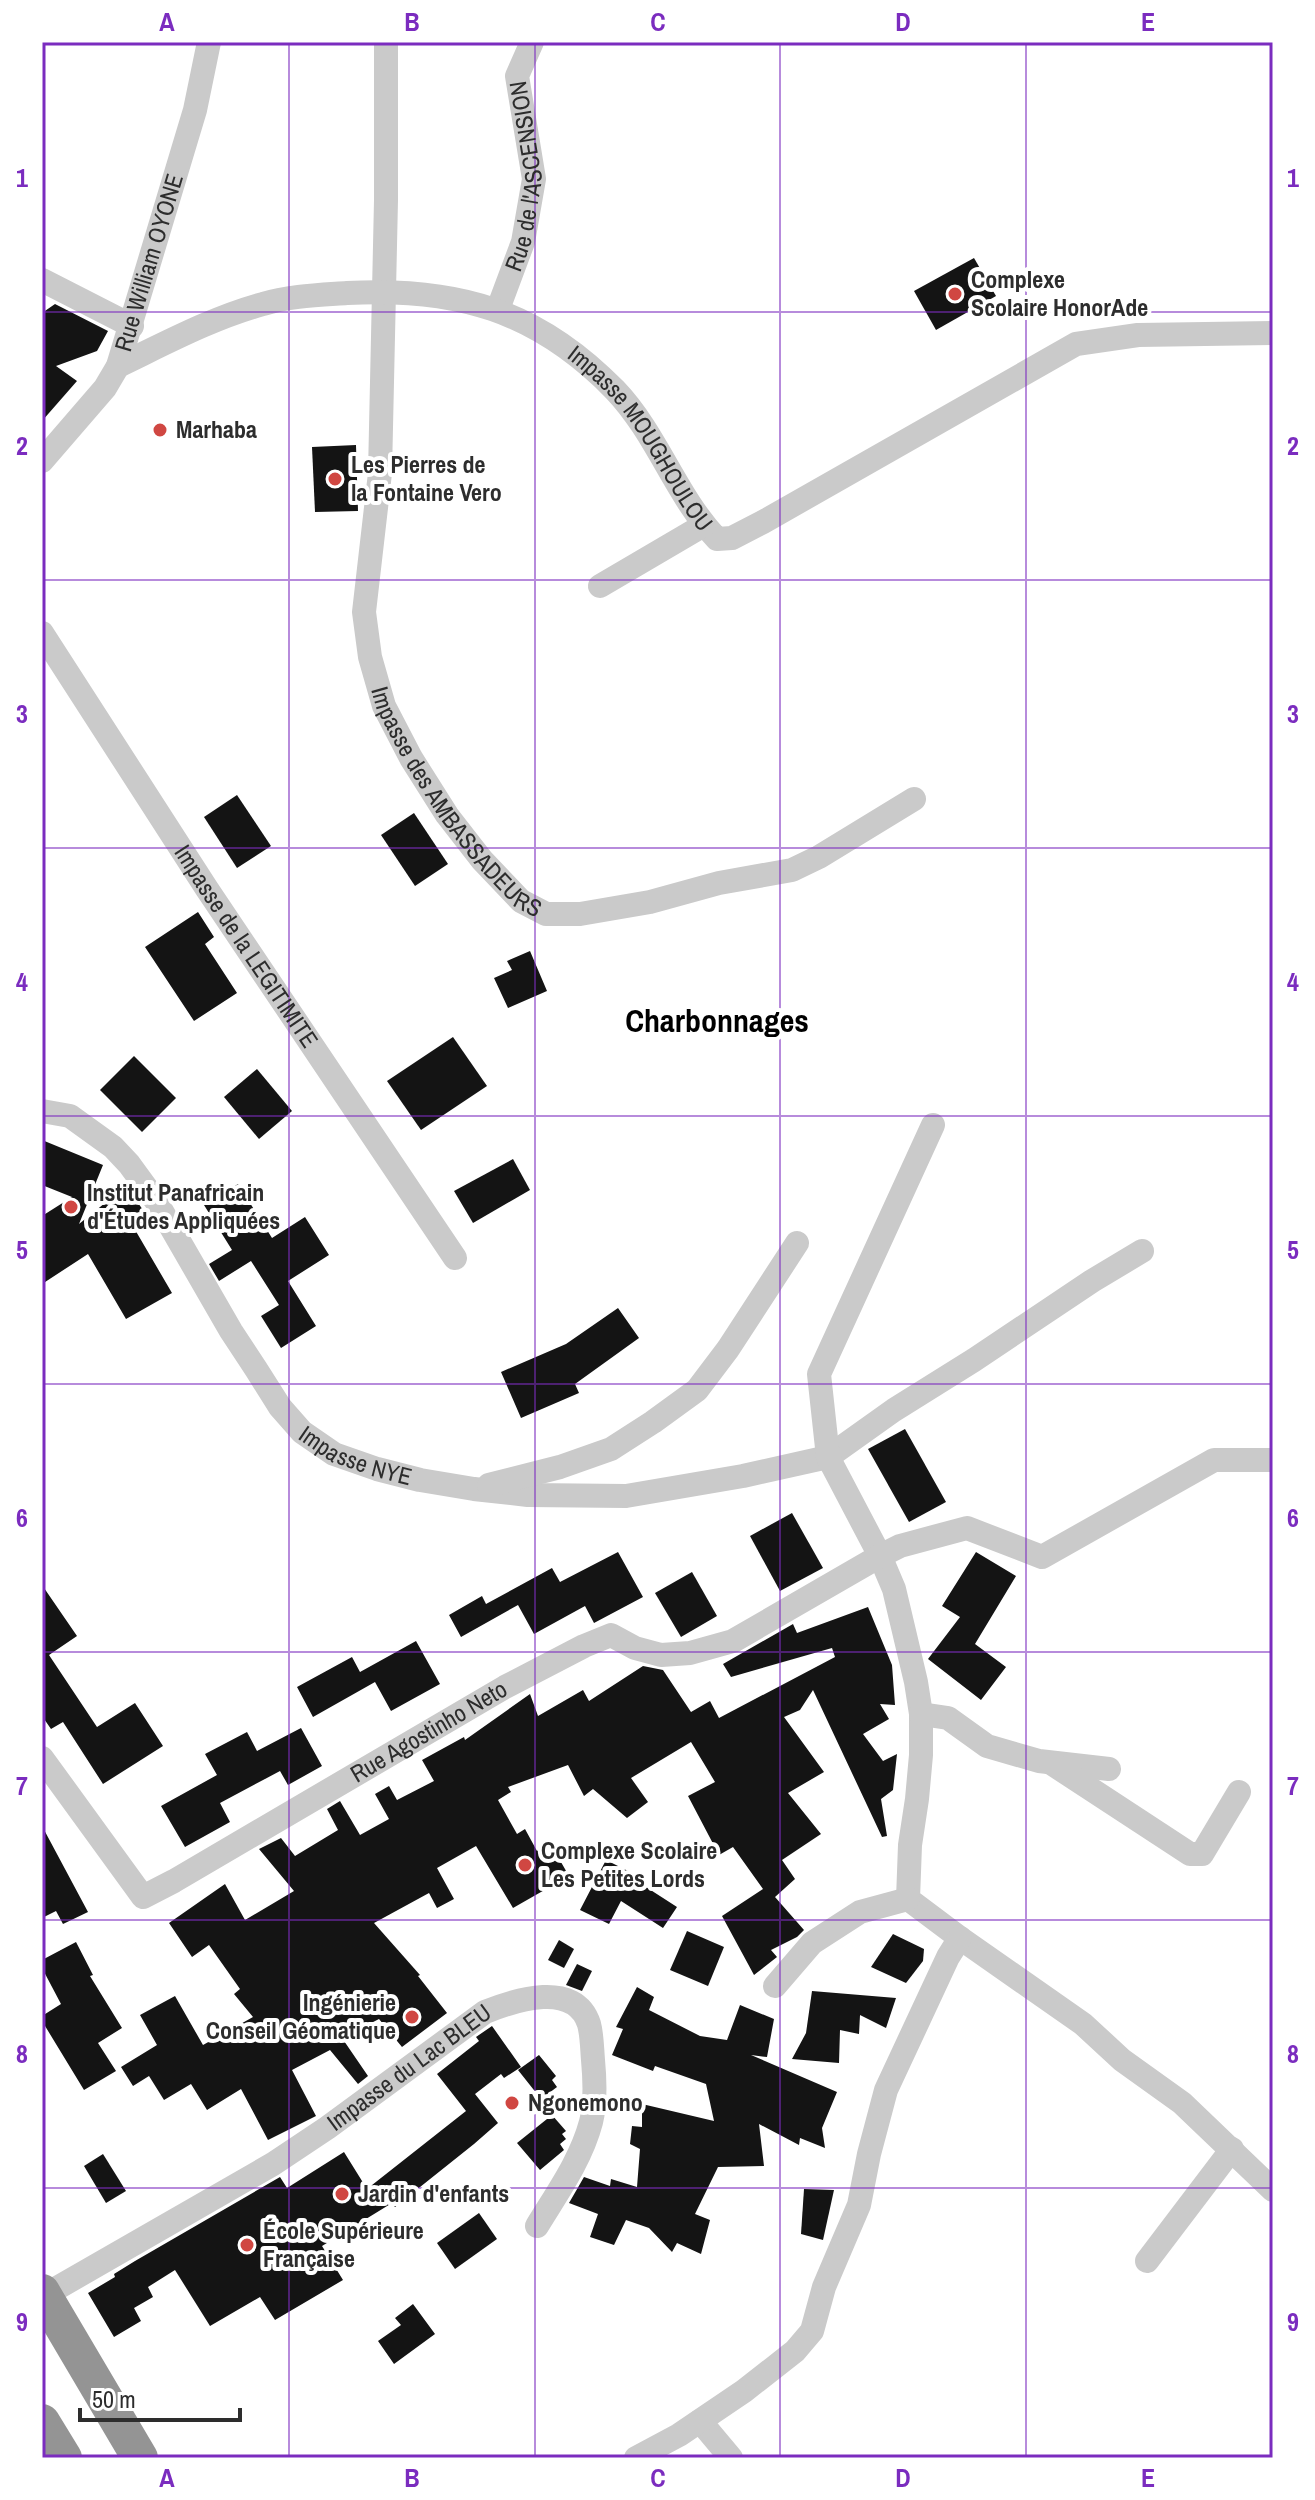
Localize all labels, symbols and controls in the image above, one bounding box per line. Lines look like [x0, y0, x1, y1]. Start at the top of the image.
text: A [159, 4, 175, 39]
text: B [404, 4, 420, 39]
text: C [650, 4, 666, 39]
text: D [895, 4, 911, 39]
text: E [1141, 4, 1155, 39]
street label: Rue de l'ASCENSION [497, 79, 549, 275]
text: 1 [16, 160, 28, 195]
text: 1 [1287, 160, 1299, 195]
street label: Rue William OYONE [106, 170, 190, 355]
place label: Complexe Scolaire HonorAde [971, 263, 1148, 323]
marker: Complexe Scolaire HonorAde [946, 285, 964, 303]
street label: Impasse MOUGHOULOU [562, 337, 721, 537]
place label: Marhaba [176, 413, 257, 445]
marker: Marhaba [151, 421, 169, 439]
text: 2 [16, 428, 28, 463]
text: 2 [1287, 428, 1299, 463]
place label: Les Pierres de la Fontaine Vero [351, 448, 502, 508]
marker: Les Pierres de la Fontaine Vero [326, 470, 344, 488]
street label: Impasse des AMBASSADEURS [364, 683, 548, 924]
text: 3 [16, 696, 28, 731]
text: 3 [1287, 696, 1299, 731]
street label: Impasse de la LEGITIMITE [168, 838, 326, 1054]
text: 4 [16, 964, 28, 999]
text: 4 [1287, 964, 1299, 999]
district label: Charbonnages [625, 999, 809, 1042]
place label: Institut Panafricain d'Études Appliquées [87, 1176, 280, 1236]
marker: Institut Panafricain d'Études Appliquées [62, 1198, 80, 1216]
text: 5 [16, 1232, 28, 1267]
text: 5 [1287, 1232, 1299, 1267]
street label: Impasse NYE [293, 1418, 416, 1492]
text: 6 [16, 1500, 28, 1535]
text: 6 [1287, 1500, 1299, 1535]
street label: Rue Agostinho Neto [344, 1672, 512, 1789]
text: 7 [16, 1768, 28, 1803]
text: 7 [1287, 1768, 1299, 1803]
place label: Complexe Scolaire Les Petites Lords [541, 1834, 717, 1894]
marker: Complexe Scolaire Les Petites Lords [516, 1856, 534, 1874]
place label: Ingénierie Conseil Géomatique [206, 1986, 396, 2046]
street label: Impasse du Lac BLEU [320, 1996, 497, 2138]
marker: Ingénierie Conseil Géomatique [403, 2008, 421, 2026]
text: 8 [16, 2036, 28, 2071]
text: 8 [1287, 2036, 1299, 2071]
place label: Ngonemono [528, 2086, 643, 2118]
marker: Ngonemono [503, 2094, 521, 2112]
place label: Jardin d'enfants [358, 2177, 509, 2209]
marker: Jardin d'enfants [333, 2185, 351, 2203]
place label: École Supérieure Française [263, 2214, 424, 2274]
marker: École Supérieure Française [238, 2236, 256, 2254]
text: 9 [16, 2304, 28, 2339]
text: 9 [1287, 2304, 1299, 2339]
scale bar [80, 2372, 240, 2422]
text: 50 m [92, 2383, 136, 2415]
text: A [159, 2460, 175, 2495]
text: B [404, 2460, 420, 2495]
text: C [650, 2460, 666, 2495]
text: D [895, 2460, 911, 2495]
text: E [1141, 2460, 1155, 2495]

